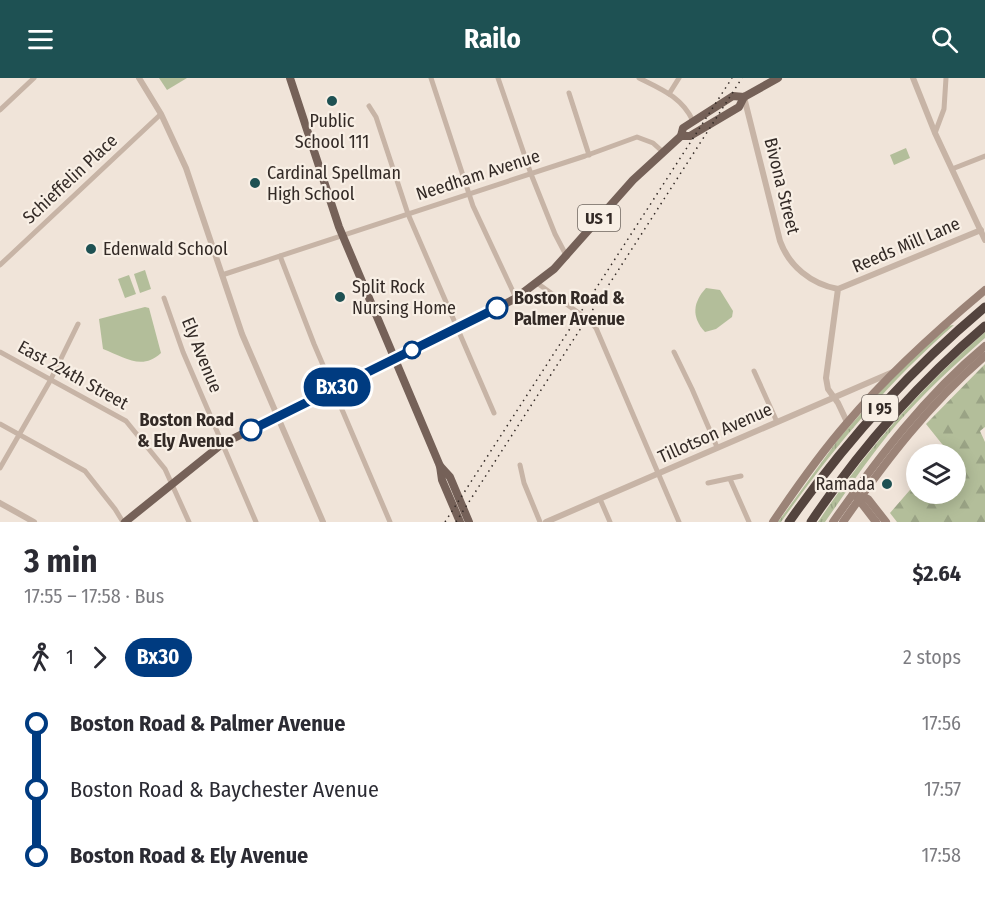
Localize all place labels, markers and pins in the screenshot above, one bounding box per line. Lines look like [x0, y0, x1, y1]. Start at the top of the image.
marker: Public School 111 [325, 94, 339, 108]
place label: Public School 111 [295, 110, 369, 153]
place label: Cardinal Spellman High School [267, 162, 401, 205]
marker: Cardinal Spellman High School [248, 176, 262, 190]
place label: Edenwald School [103, 238, 228, 260]
marker: Edenwald School [84, 242, 98, 256]
place label: Split Rock Nursing Home [352, 276, 456, 319]
place label: Boston Road & Palmer Avenue [514, 287, 625, 330]
marker: Split Rock Nursing Home [333, 290, 347, 304]
marker: Boston Road & Palmer Avenue [486, 297, 508, 319]
unlabelled marker [403, 341, 421, 359]
place label: Boston Road & Ely Avenue [137, 409, 234, 452]
marker: Boston Road & Ely Avenue [240, 419, 262, 441]
place label: Ramada [815, 473, 875, 495]
marker: Ramada [880, 477, 894, 491]

